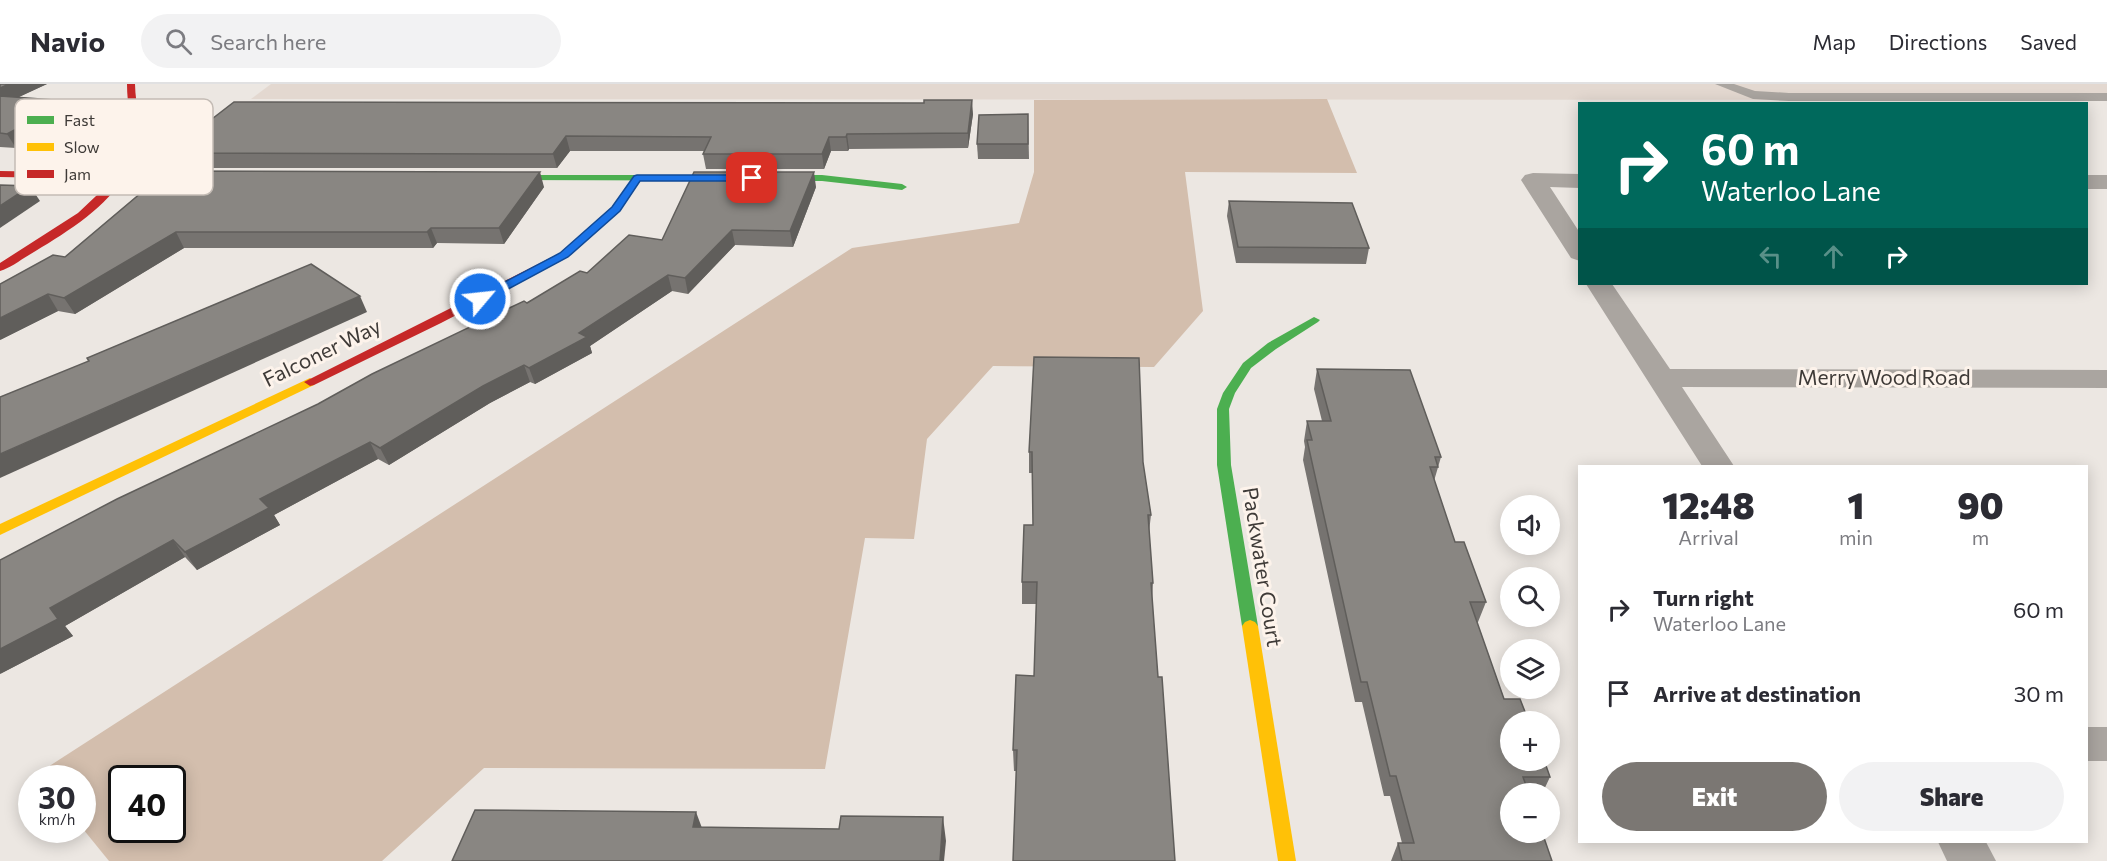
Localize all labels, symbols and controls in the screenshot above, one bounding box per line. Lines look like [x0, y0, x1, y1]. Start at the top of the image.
search box [141, 14, 561, 68]
text: Navio [30, 24, 105, 58]
icon: search [162, 25, 195, 58]
text: Search here [210, 28, 326, 55]
text: Map [1813, 29, 1856, 54]
text: Directions [1889, 29, 1987, 54]
text: Saved [2020, 29, 2077, 54]
legend [15, 99, 213, 195]
text: Fast [64, 110, 95, 129]
text: 60 m [1701, 122, 1800, 174]
icon: right [1602, 126, 1680, 204]
text: Slow [64, 137, 100, 156]
pin [726, 152, 777, 203]
icon: arrive [735, 161, 768, 194]
text: Jam [64, 164, 91, 183]
text: Waterloo Lane [1701, 174, 1881, 207]
icon: left [1754, 240, 1787, 273]
icon: ahead [1817, 240, 1850, 273]
icon: right [1880, 240, 1913, 273]
position arrow [448, 267, 512, 331]
street label: Falconer Way [258, 312, 385, 391]
street label: Merry Wood Road [1797, 364, 1971, 389]
text: 12:48 [1662, 482, 1755, 526]
text: 1 [1848, 482, 1864, 526]
text: 90 [1957, 482, 2004, 526]
street label: Packwater Court [1239, 485, 1288, 648]
map controls [1500, 495, 1560, 843]
button: sound [1500, 495, 1560, 555]
text: Arrival [1678, 525, 1739, 549]
text: min [1839, 525, 1873, 549]
text: m [1972, 525, 1989, 549]
button: search [1500, 567, 1560, 627]
text: Turn right [1653, 584, 1754, 611]
icon: right [1602, 593, 1635, 626]
text: 60 m [2013, 596, 2064, 623]
text: Waterloo Lane [1653, 611, 1786, 635]
button: layers [1500, 639, 1560, 699]
icon: arrive [1602, 677, 1635, 710]
text: Arrive at destination [1653, 680, 1861, 707]
text: 30 m [2014, 680, 2064, 707]
button: + [1500, 711, 1560, 771]
button: Exit [1602, 762, 1827, 831]
button: Share [1839, 762, 2064, 831]
speed limit sign: 40 [108, 765, 186, 843]
text: 30 [38, 778, 76, 815]
button: − [1500, 783, 1560, 843]
text: km/h [39, 810, 75, 828]

